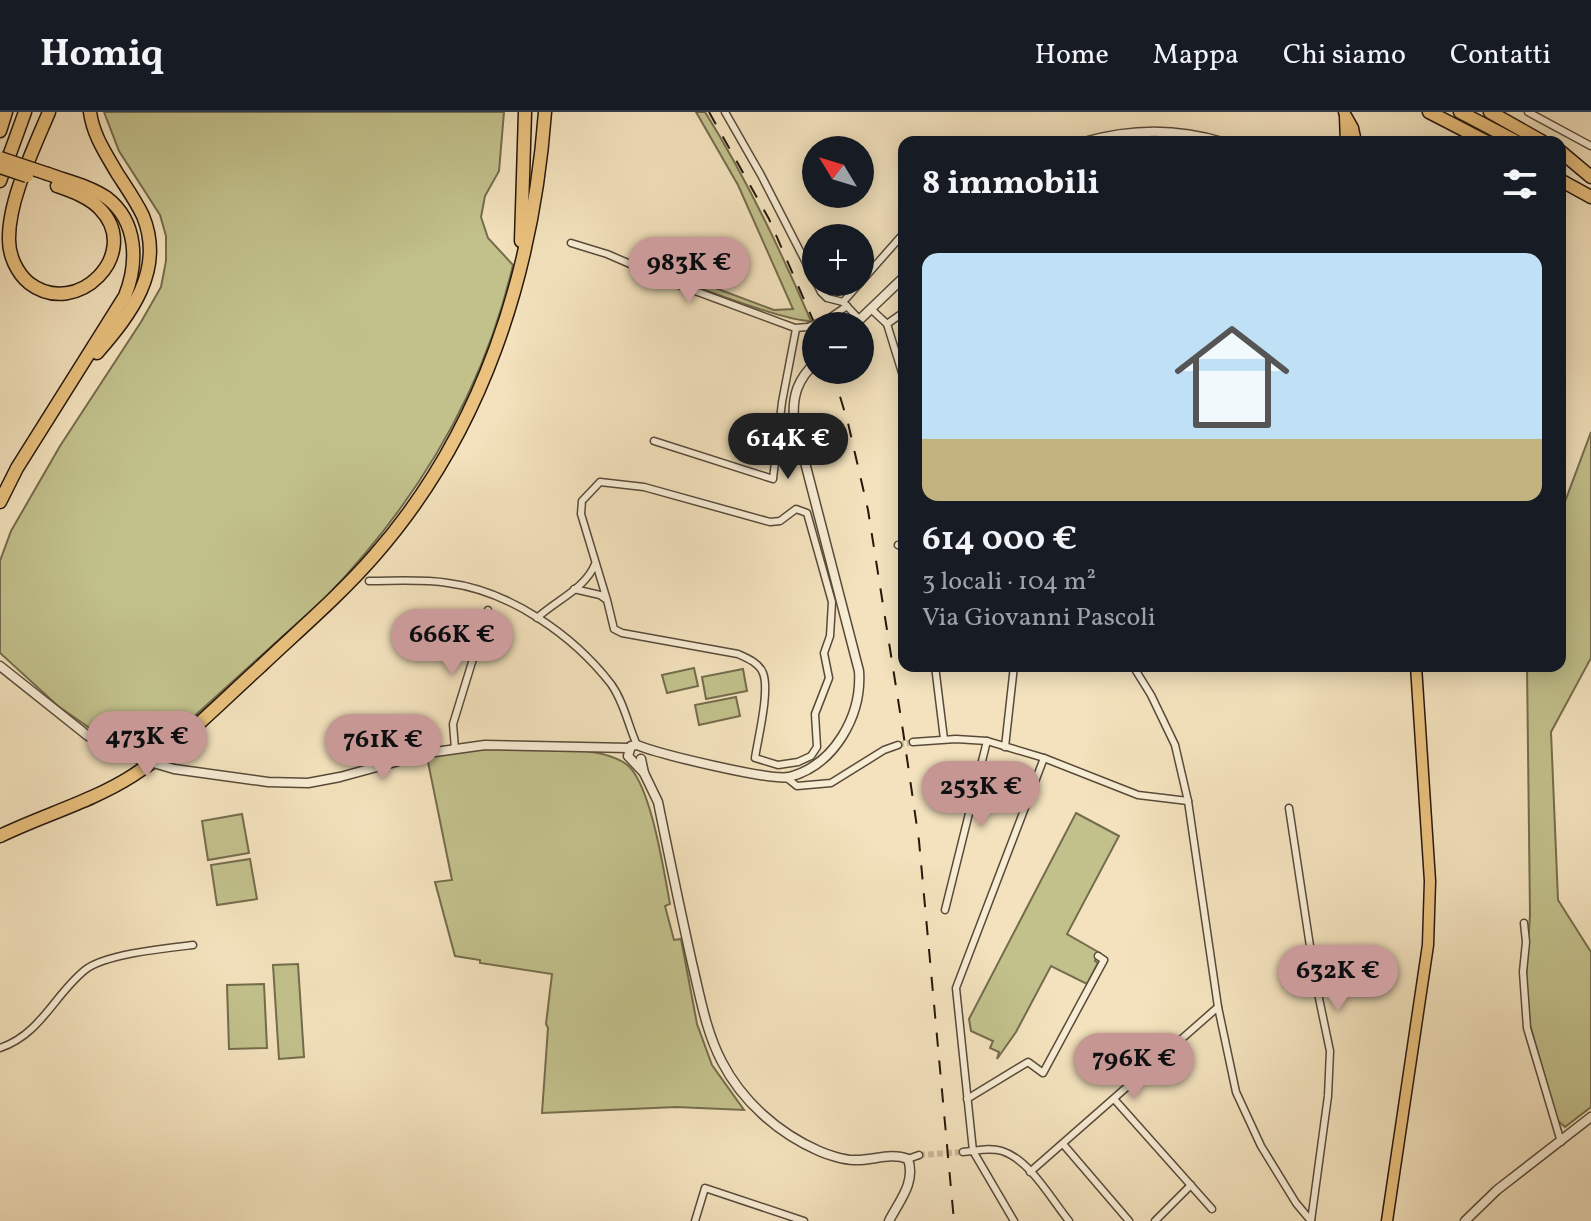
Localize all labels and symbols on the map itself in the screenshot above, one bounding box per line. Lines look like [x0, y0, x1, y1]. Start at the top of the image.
north arrow [802, 136, 874, 208]
pin: 983K € [624, 237, 754, 305]
pin: 614K € [723, 413, 853, 481]
pin: 666K € [387, 609, 517, 677]
pin: 473K € [82, 711, 212, 779]
pin: 761K € [318, 714, 448, 782]
pin: 253K € [916, 761, 1046, 829]
pin: 632K € [1273, 945, 1403, 1013]
pin: 796K € [1069, 1033, 1199, 1101]

